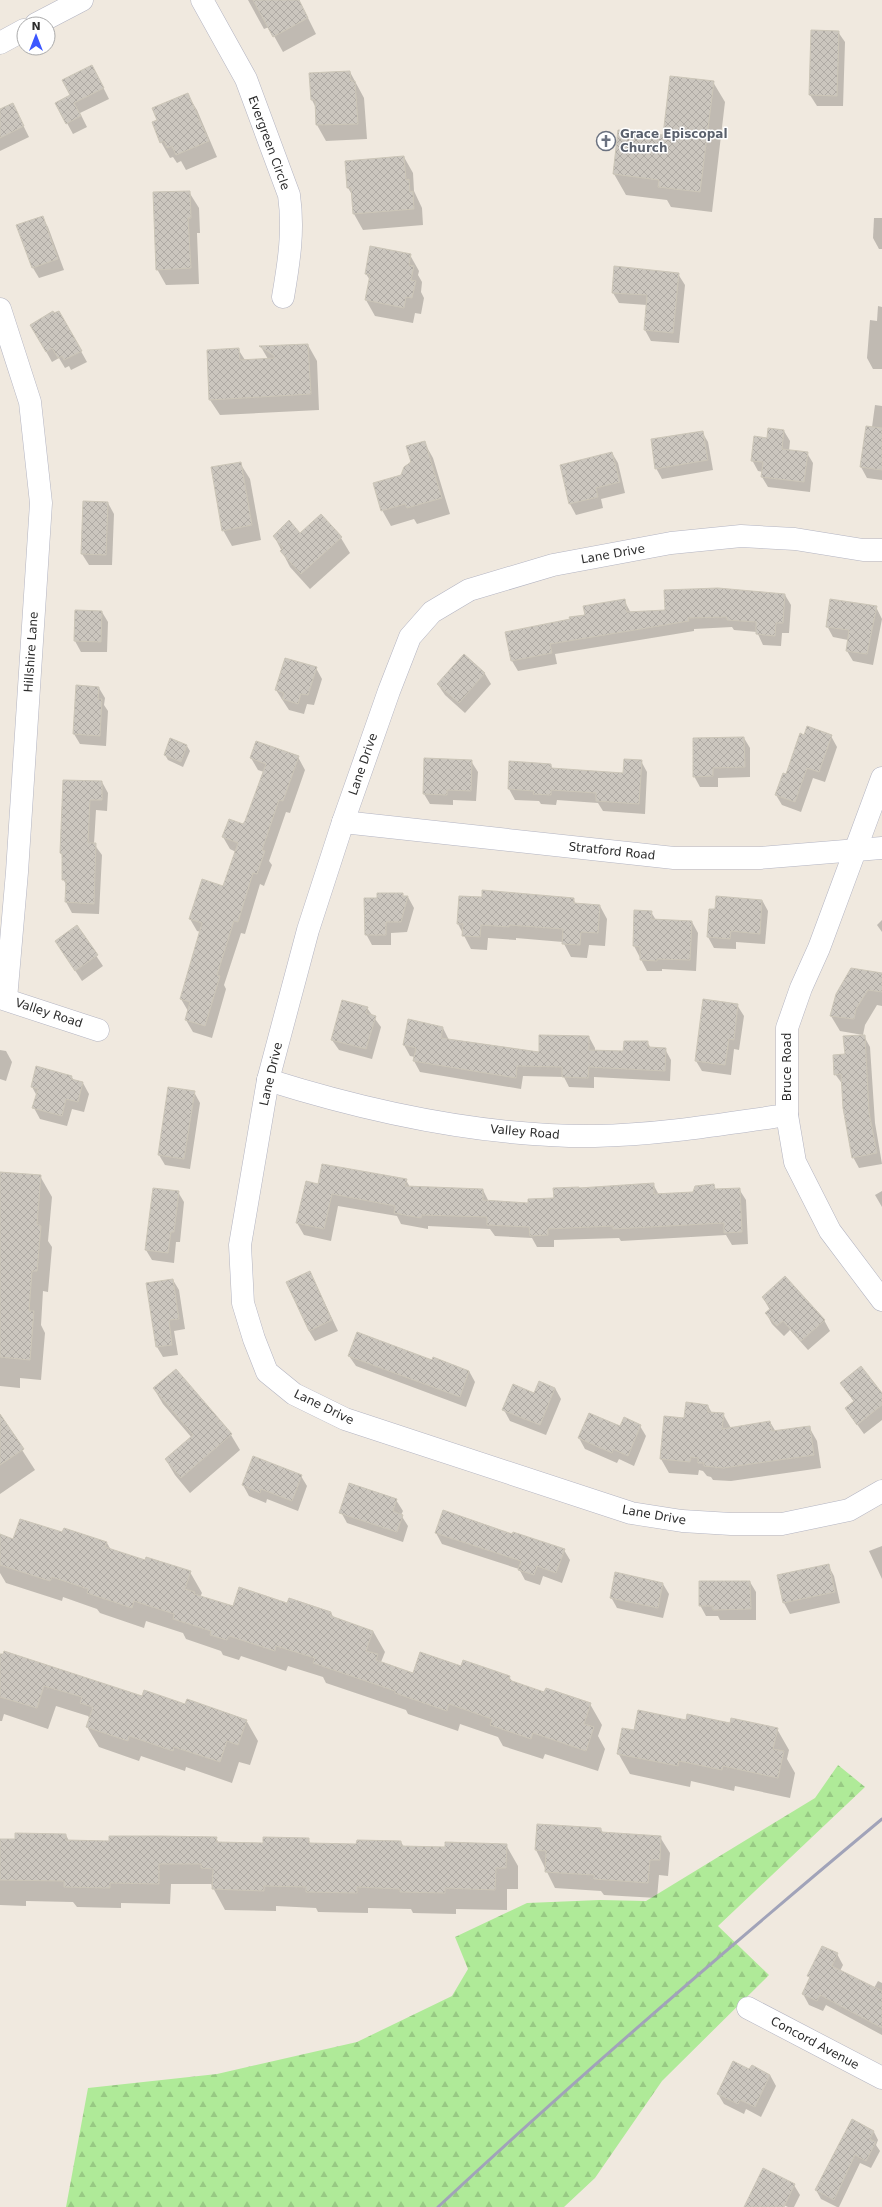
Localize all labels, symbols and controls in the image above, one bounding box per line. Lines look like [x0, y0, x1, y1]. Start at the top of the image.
north arrow [16, 16, 56, 56]
text: N [31, 20, 41, 33]
street label: Evergreen Circle [245, 94, 293, 192]
place label: Grace Episcopal Church [620, 127, 728, 155]
church icon: Grace Episcopal Church [595, 130, 617, 152]
street label: Lane Drive [580, 541, 646, 567]
street label: Hillshire Lane [21, 611, 41, 693]
street label: Lane Drive [346, 731, 380, 797]
street label: Stratford Road [568, 839, 656, 863]
street label: Valley Road [14, 996, 84, 1030]
street label: Bruce Road [780, 1033, 794, 1101]
street label: Lane Drive [257, 1041, 285, 1107]
street label: Valley Road [490, 1122, 560, 1142]
street label: Lane Drive [292, 1386, 356, 1428]
street label: Lane Drive [621, 1502, 687, 1528]
street label: Concord Avenue [768, 2014, 862, 2072]

